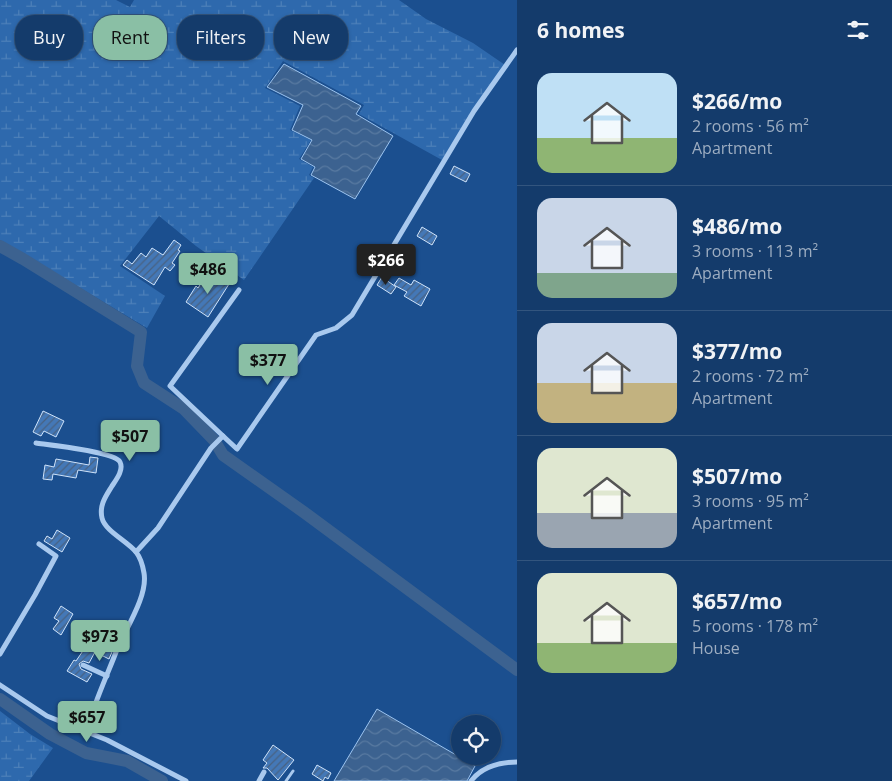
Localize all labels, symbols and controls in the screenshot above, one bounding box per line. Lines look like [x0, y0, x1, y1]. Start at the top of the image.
chip: Buy [15, 15, 83, 60]
chip: Rent [93, 15, 167, 60]
chip: Filters [177, 15, 264, 60]
chip: New [274, 15, 348, 60]
text: 6 homes [537, 16, 625, 44]
icon: filters [844, 16, 872, 44]
text: $266/mo [692, 87, 782, 115]
icon: home [577, 93, 637, 153]
text: 2 rooms · 56 m² [692, 115, 809, 137]
text: Apartment [692, 137, 772, 159]
text: $486/mo [692, 212, 782, 240]
icon: home [577, 218, 637, 278]
text: 3 rooms · 113 m² [692, 240, 818, 262]
pin: $266 [356, 244, 416, 286]
text: $266 [368, 249, 404, 271]
pin: $486 [178, 252, 238, 295]
text: $486 [190, 258, 226, 280]
text: Apartment [692, 262, 772, 284]
text: $377/mo [692, 337, 782, 365]
icon: home [577, 343, 637, 403]
pin: $377 [238, 344, 298, 386]
text: $377 [250, 349, 286, 371]
text: 2 rooms · 72 m² [692, 365, 809, 387]
text: Apartment [692, 387, 772, 409]
pin: $507 [100, 420, 160, 462]
text: $507 [112, 425, 148, 447]
text: $507/mo [692, 462, 782, 490]
icon: home [577, 468, 637, 528]
text: 3 rooms · 95 m² [692, 490, 809, 512]
text: Apartment [692, 512, 772, 534]
text: $657/mo [692, 587, 782, 615]
icon: home [577, 593, 637, 653]
text: 5 rooms · 178 m² [692, 615, 818, 637]
pin: $973 [70, 620, 130, 662]
text: $973 [82, 625, 118, 647]
text: House [692, 637, 740, 659]
pin: $657 [57, 700, 117, 743]
text: $657 [69, 706, 105, 728]
map controls [451, 715, 501, 765]
button: locate [451, 715, 501, 765]

